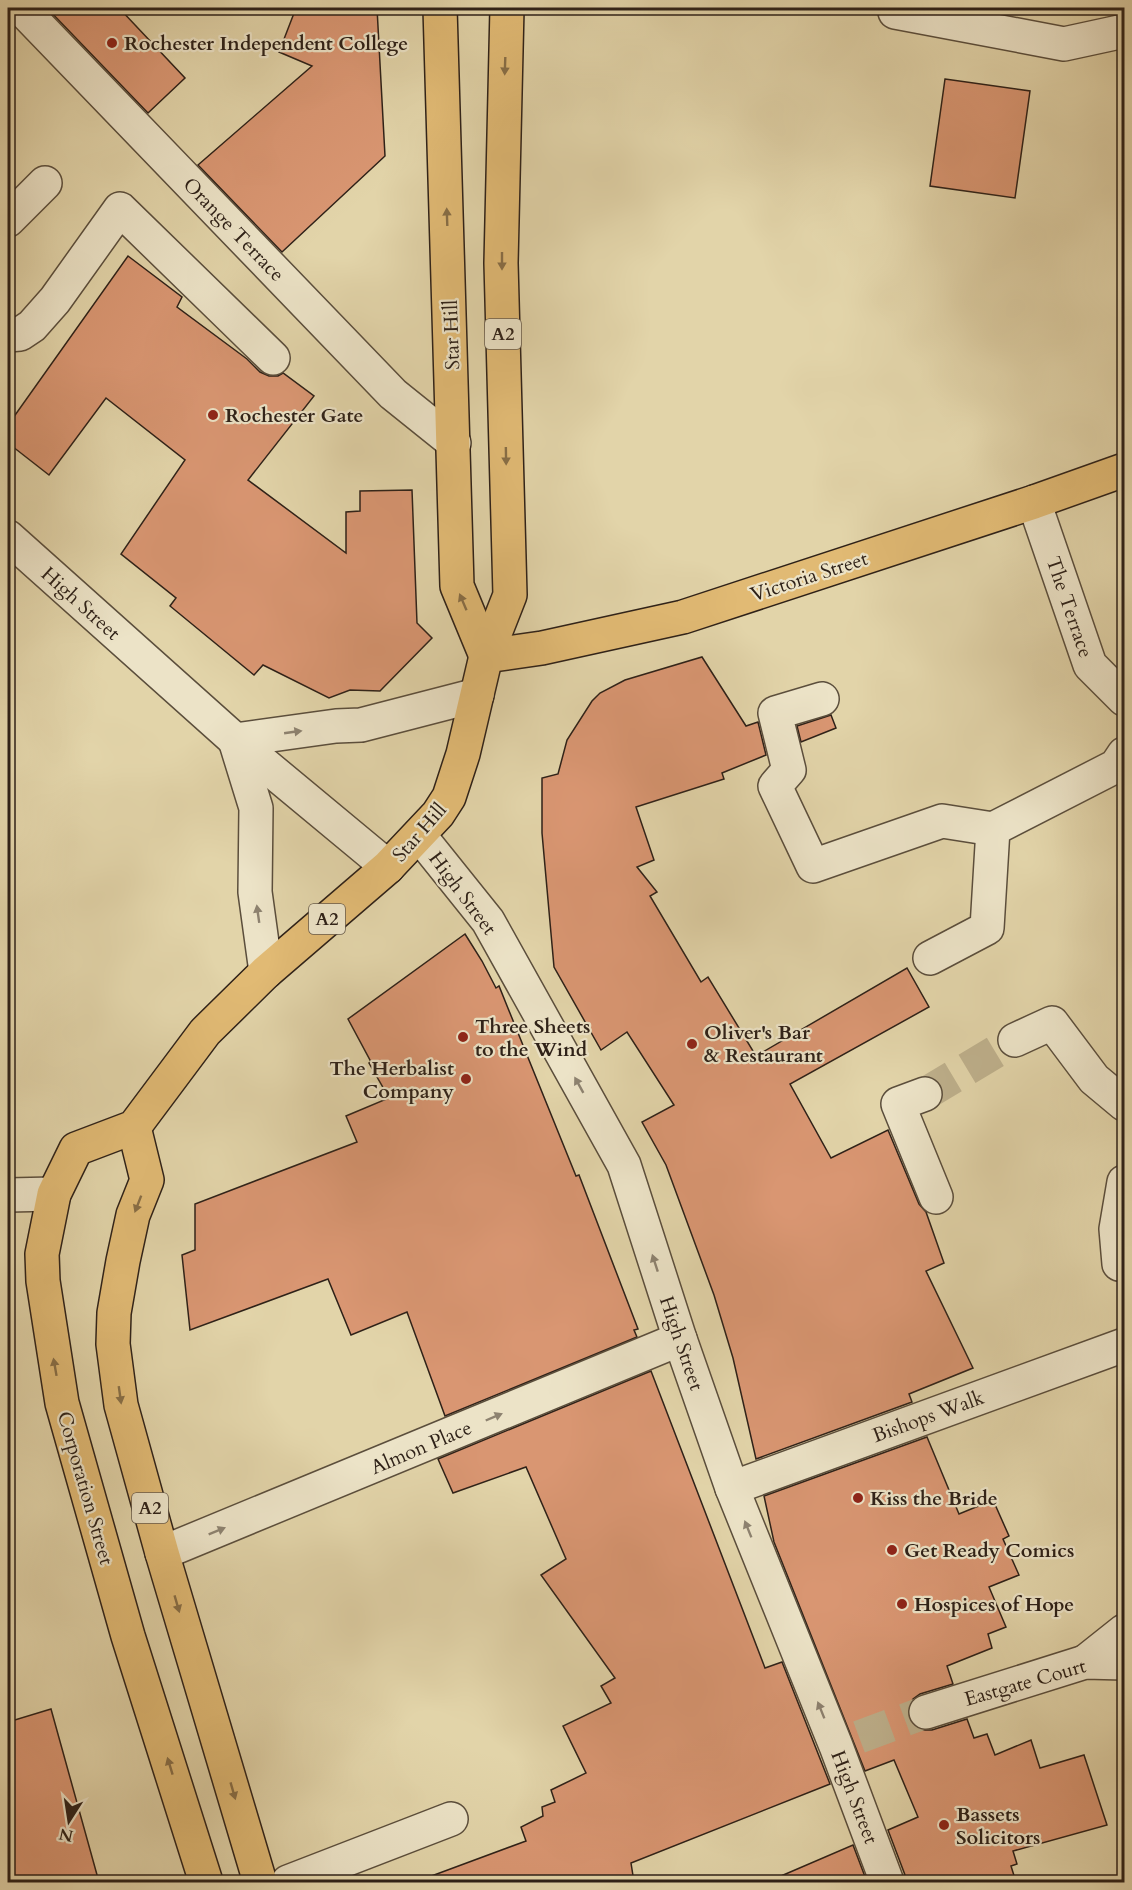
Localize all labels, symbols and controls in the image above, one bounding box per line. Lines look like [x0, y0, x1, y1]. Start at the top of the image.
place label: Rochester Independent College [124, 30, 408, 57]
marker: Rochester Independent College [105, 36, 119, 50]
one-way arrow [501, 56, 510, 75]
street label: Orange Terrace [177, 171, 290, 287]
one-way arrow [442, 207, 452, 226]
one-way arrow [497, 251, 506, 270]
street label: Star Hill [437, 299, 466, 371]
road number: A2 [485, 319, 521, 349]
place label: Rochester Gate [225, 402, 363, 429]
marker: Rochester Gate [206, 408, 220, 422]
one-way arrow [502, 446, 511, 465]
street label: Victoria Street [747, 545, 872, 608]
street label: The Terrace [1040, 553, 1099, 661]
street label: High Street [35, 561, 127, 647]
one-way arrow [458, 593, 467, 611]
one-way arrow [284, 727, 303, 737]
street label: Star Hill [386, 797, 453, 868]
street label: High Street [422, 846, 503, 941]
one-way arrow [253, 904, 262, 923]
road number: A2 [309, 904, 345, 934]
place label: Three Sheets to the Wind [475, 1013, 590, 1063]
place label: Oliver's Bar & Restaurant [704, 1019, 823, 1069]
marker: Three Sheets to the Wind [456, 1030, 470, 1044]
marker: Oliver's Bar & Restaurant [685, 1037, 699, 1051]
place label: The Herbalist Company [329, 1055, 455, 1105]
marker: The Herbalist Company [459, 1072, 473, 1086]
one-way arrow [574, 1076, 584, 1093]
one-way arrow [133, 1195, 143, 1213]
one-way arrow [650, 1254, 660, 1272]
street label: High Street [653, 1292, 710, 1395]
one-way arrow [51, 1357, 60, 1376]
street label: Bishops Walk [869, 1384, 988, 1449]
one-way arrow [115, 1386, 124, 1405]
street label: Corporation Street [51, 1408, 121, 1569]
one-way arrow [485, 1412, 502, 1421]
street label: Almon Place [366, 1414, 476, 1481]
place label: Kiss the Bride [870, 1485, 998, 1512]
marker: Kiss the Bride [851, 1491, 865, 1505]
road number: A2 [132, 1493, 168, 1523]
one-way arrow [743, 1520, 753, 1538]
one-way arrow [208, 1526, 226, 1536]
place label: Get Ready Comics [904, 1537, 1074, 1564]
marker: Get Ready Comics [885, 1543, 899, 1557]
place label: Hospices of Hope [914, 1591, 1074, 1618]
one-way arrow [173, 1595, 182, 1613]
marker: Hospices of Hope [895, 1597, 909, 1611]
street label: Eastgate Court [961, 1652, 1090, 1713]
one-way arrow [816, 1701, 825, 1719]
street label: High Street [824, 1747, 885, 1848]
one-way arrow [165, 1757, 174, 1775]
one-way arrow [229, 1782, 238, 1800]
north arrow [39, 1791, 99, 1851]
place label: Bassets Solicitors [956, 1801, 1041, 1851]
marker: Bassets Solicitors [937, 1818, 951, 1832]
text: N [57, 1822, 75, 1847]

